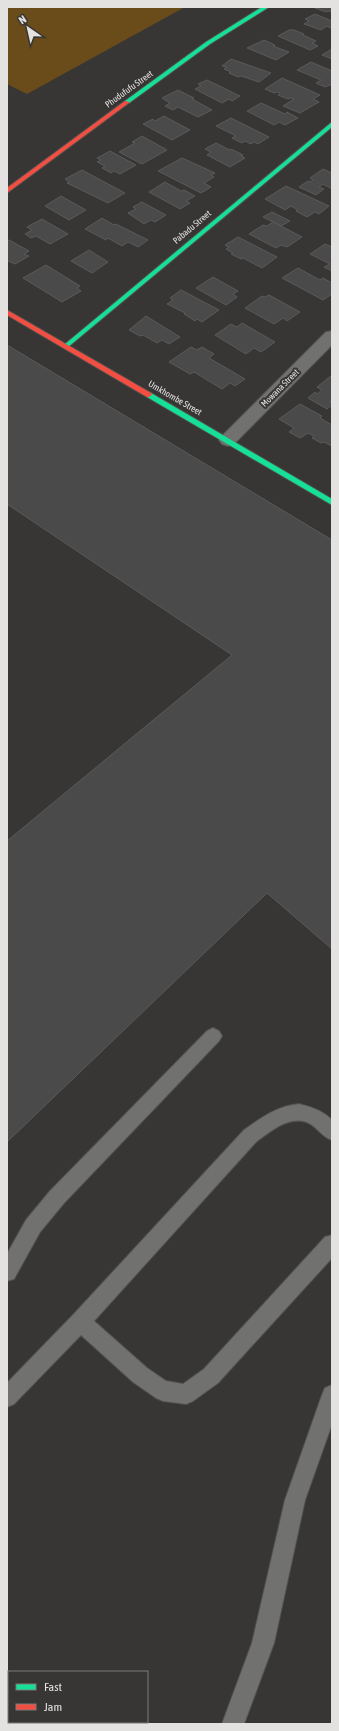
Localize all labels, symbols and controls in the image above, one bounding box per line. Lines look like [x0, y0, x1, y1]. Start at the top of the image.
north arrow [8, 8, 48, 48]
text: N [16, 13, 28, 27]
street label: Phudufufu Street [103, 68, 155, 110]
street label: Pabadu Street [171, 208, 213, 246]
street label: Mowana Street [259, 367, 301, 409]
street label: Umkhombe Street [146, 379, 204, 418]
legend [8, 1671, 148, 1723]
text: Fast [44, 1680, 62, 1694]
text: Jam [44, 1700, 62, 1714]

